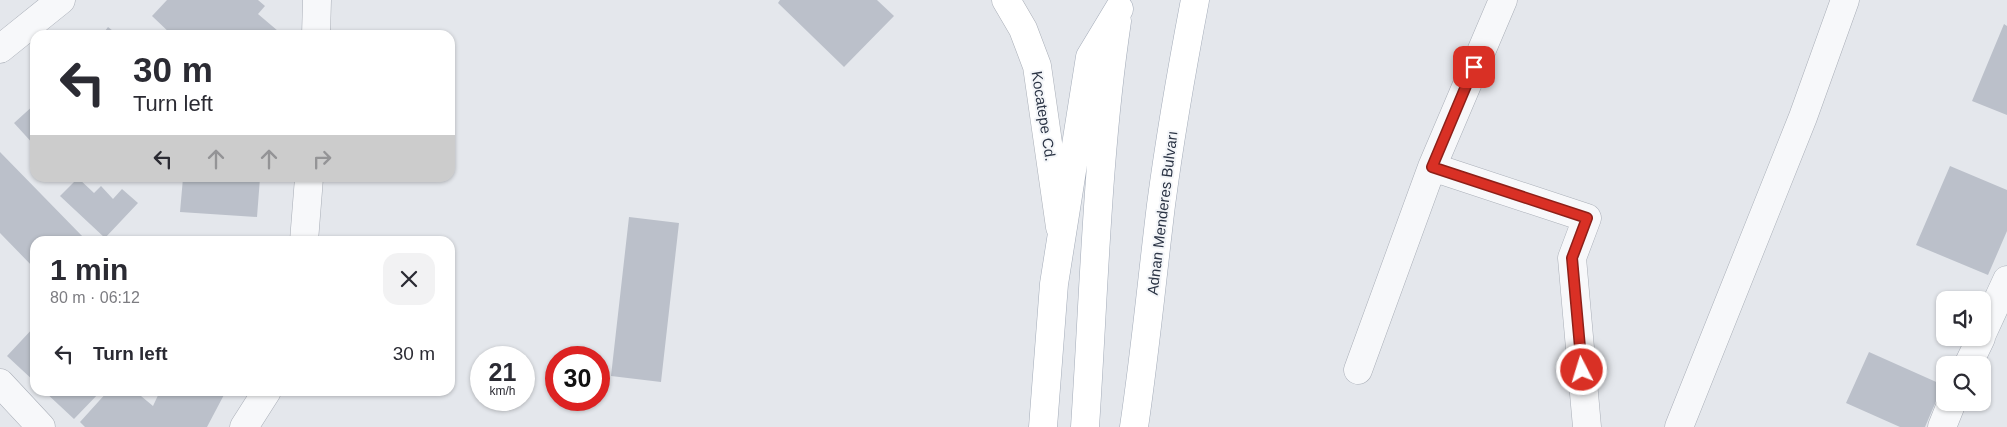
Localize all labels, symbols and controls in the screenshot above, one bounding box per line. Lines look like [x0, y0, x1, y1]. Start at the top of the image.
pin [1453, 46, 1495, 88]
icon: left [50, 50, 115, 115]
text: 30 m [133, 50, 213, 89]
icon: arrive [1460, 53, 1488, 81]
street label: Kocatepe Cd. [1028, 70, 1060, 162]
text: Turn left [133, 91, 213, 116]
street label: Adnan Menderes Bulvarı [1144, 130, 1180, 296]
icon: left [149, 145, 177, 173]
icon: ahead [202, 145, 230, 173]
icon: ahead [255, 145, 283, 173]
icon: right [308, 145, 336, 173]
text: 1 min [50, 253, 128, 286]
button: close [383, 253, 435, 305]
text: 80 m · 06:12 [50, 289, 140, 306]
map controls [1936, 291, 1991, 411]
button: sound [1936, 291, 1991, 346]
icon: left [50, 340, 78, 368]
text: Turn left [93, 343, 168, 364]
text: 30 m [393, 343, 435, 364]
position arrow [1555, 343, 1607, 395]
speed limit sign: 30 [545, 346, 610, 411]
button: search [1936, 356, 1991, 411]
text: 21 [489, 358, 516, 386]
text: km/h [489, 384, 516, 398]

